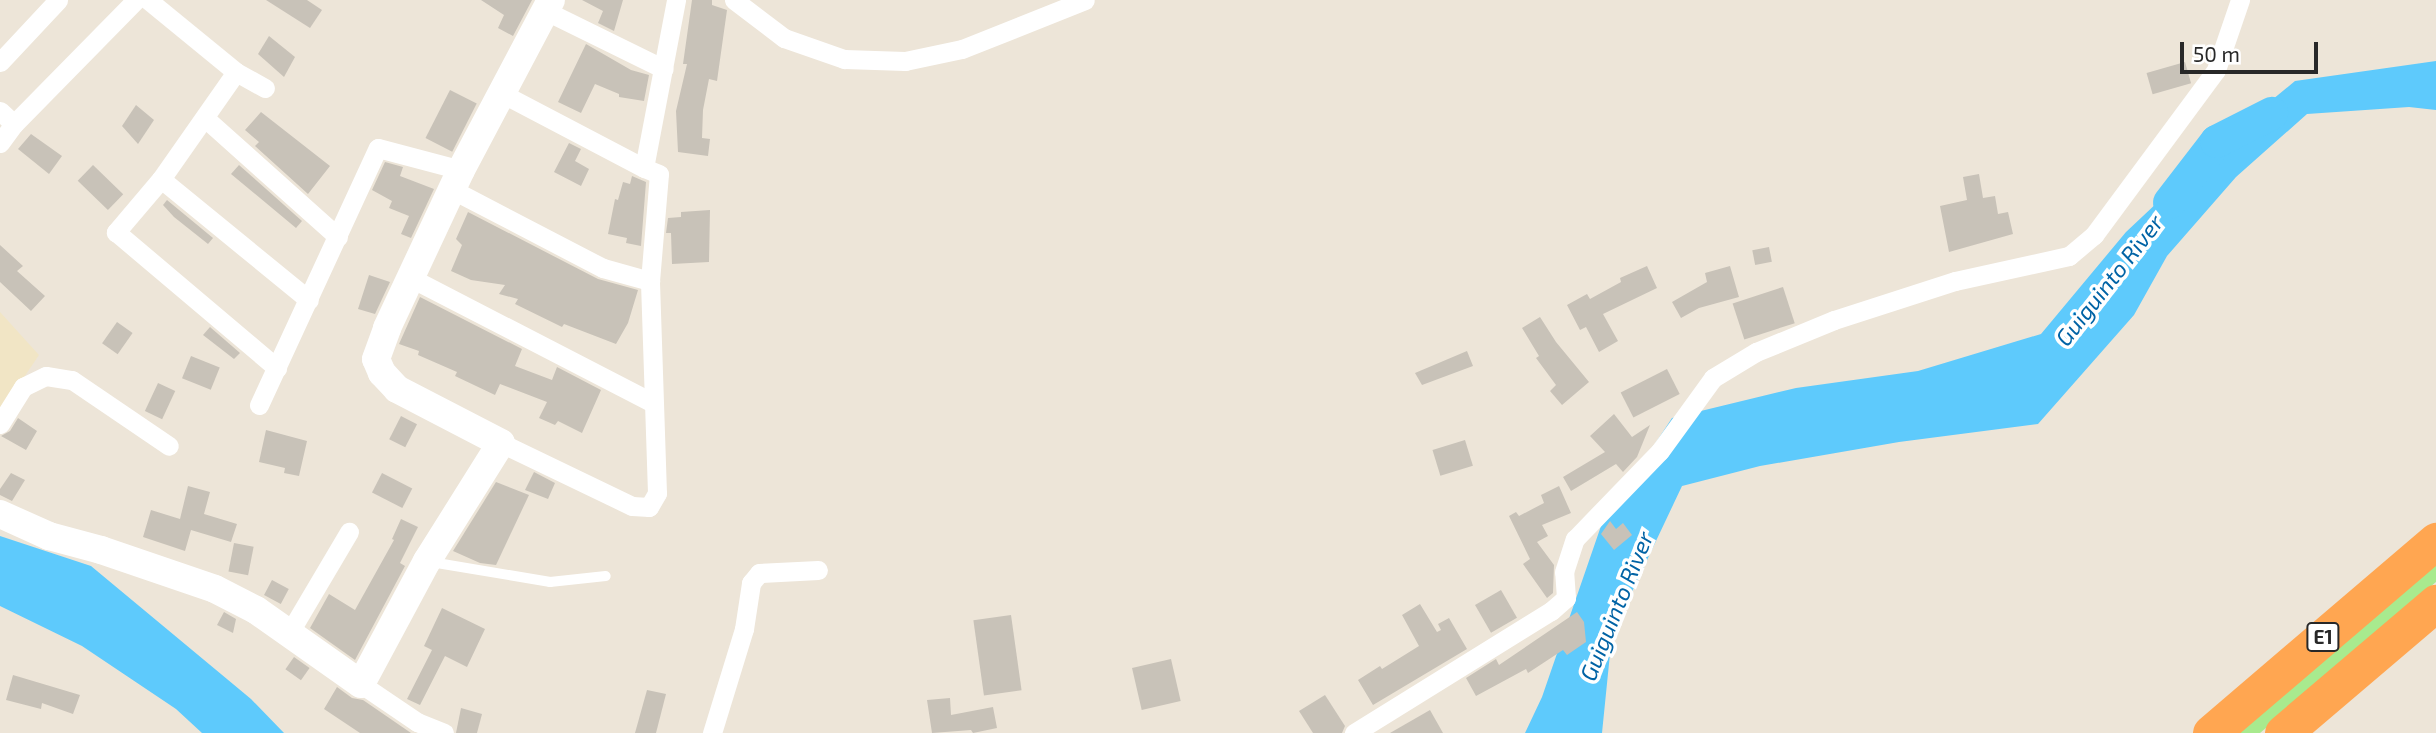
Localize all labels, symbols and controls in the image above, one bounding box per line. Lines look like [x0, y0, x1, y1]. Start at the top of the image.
scale bar [2184, 28, 2322, 72]
text: 50 m [2193, 41, 2240, 66]
water label: Guiguinto River [2049, 209, 2169, 351]
water label: Guiguinto River [1573, 527, 1659, 685]
road number: E1 [2306, 622, 2340, 652]

